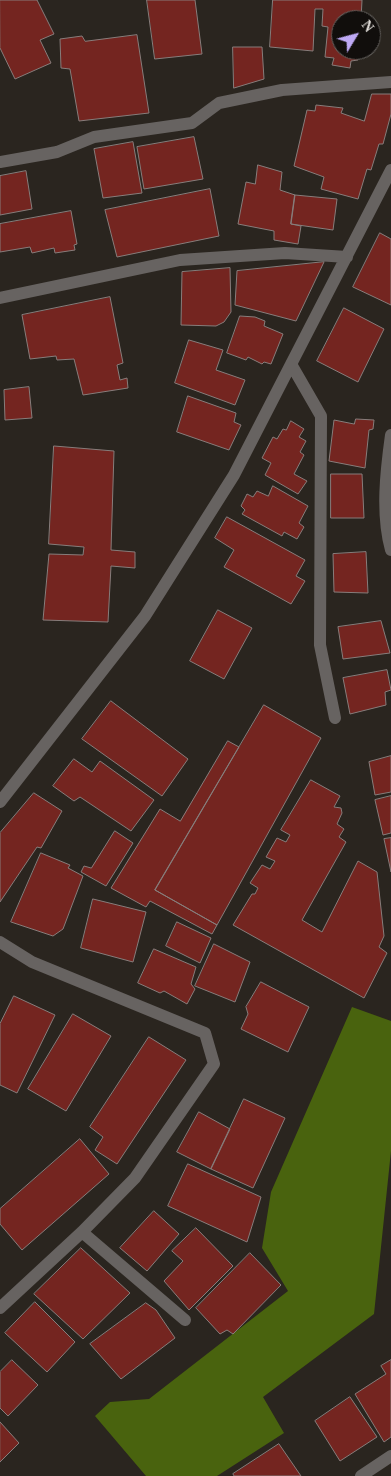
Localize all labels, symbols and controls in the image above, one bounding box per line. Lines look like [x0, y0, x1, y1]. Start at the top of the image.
north arrow [331, 10, 381, 60]
text: N [359, 18, 377, 35]

